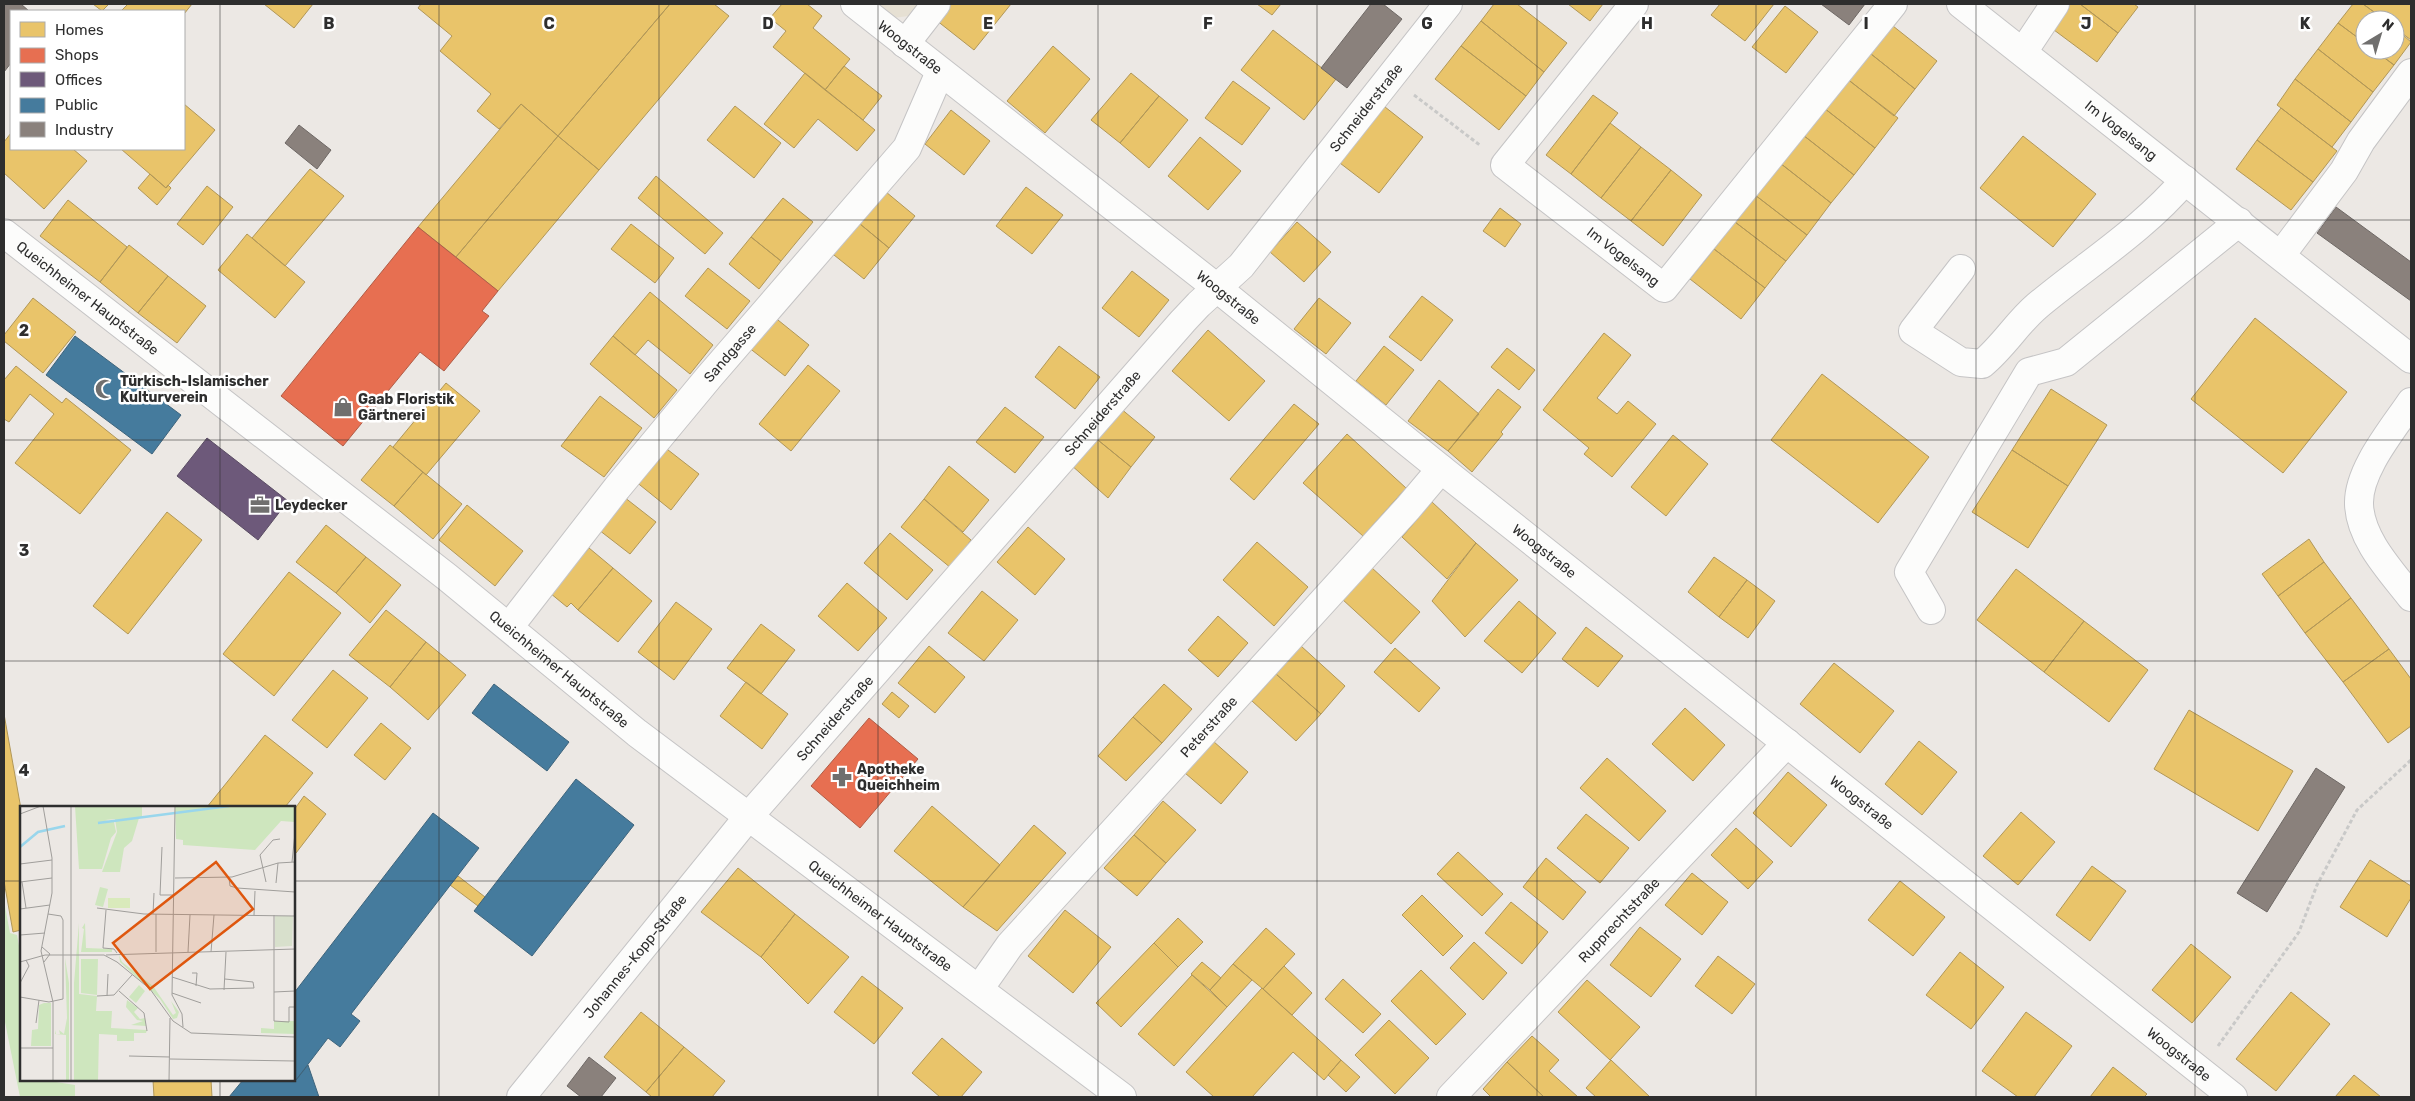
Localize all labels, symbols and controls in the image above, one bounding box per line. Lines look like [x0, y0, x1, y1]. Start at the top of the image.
legend [10, 10, 185, 150]
north arrow [2355, 10, 2405, 60]
text: B [323, 14, 335, 33]
text: C [543, 14, 555, 33]
text: D [762, 14, 774, 33]
text: E [983, 14, 993, 33]
text: F [1203, 14, 1213, 33]
text: G [1421, 14, 1433, 33]
text: H [1641, 14, 1653, 33]
text: I [1863, 14, 1869, 33]
text: J [2081, 14, 2091, 33]
text: K [2300, 14, 2311, 33]
text: N [2378, 15, 2397, 35]
street label: Woogstraße [874, 17, 945, 78]
text: Homes [55, 21, 104, 39]
text: Shops [55, 46, 99, 64]
street label: Schneiderstraße [1326, 60, 1407, 156]
text: Offices [55, 71, 103, 89]
text: Public [55, 96, 98, 114]
street label: Im Vogelsang [2081, 97, 2160, 164]
text: Industry [55, 121, 114, 139]
street label: Im Vogelsang [1583, 224, 1663, 290]
street label: Queichheimer Hauptstraße [13, 238, 162, 359]
street label: Woogstraße [1193, 267, 1264, 329]
text: 2 [19, 321, 29, 340]
street label: Sandgasse [700, 321, 760, 386]
street label: Schneiderstraße [1061, 367, 1145, 459]
place label: Türkisch-Islamischer Kulturverein [120, 373, 269, 406]
mosque icon: Türkisch-Islamischer Kulturverein [94, 378, 116, 400]
place label: Gaab Floristik Gärtnerei [358, 391, 455, 424]
shop icon: Gaab Floristik Gärtnerei [332, 396, 354, 418]
office icon: Leydecker [249, 494, 271, 516]
place label: Leydecker [275, 497, 348, 514]
street label: Woogstraße [1509, 521, 1580, 582]
text: 3 [19, 541, 29, 560]
street label: Queichheimer Hauptstraße [486, 607, 632, 732]
street label: Schneiderstraße [793, 672, 877, 765]
street label: Peterstraße [1177, 693, 1241, 761]
text: 4 [19, 761, 30, 780]
place label: Apotheke Queichheim [857, 761, 940, 794]
pharmacy icon: Apotheke Queichheim [831, 766, 853, 788]
street label: Woogstraße [1826, 772, 1897, 834]
inset map [20, 806, 295, 1081]
street label: Queichheimer Hauptstraße [805, 857, 955, 976]
street label: Rupprechtstraße [1575, 874, 1664, 966]
street label: Johannes-Kopp-Straße [580, 891, 691, 1022]
street label: Woogstraße [2143, 1024, 2214, 1085]

